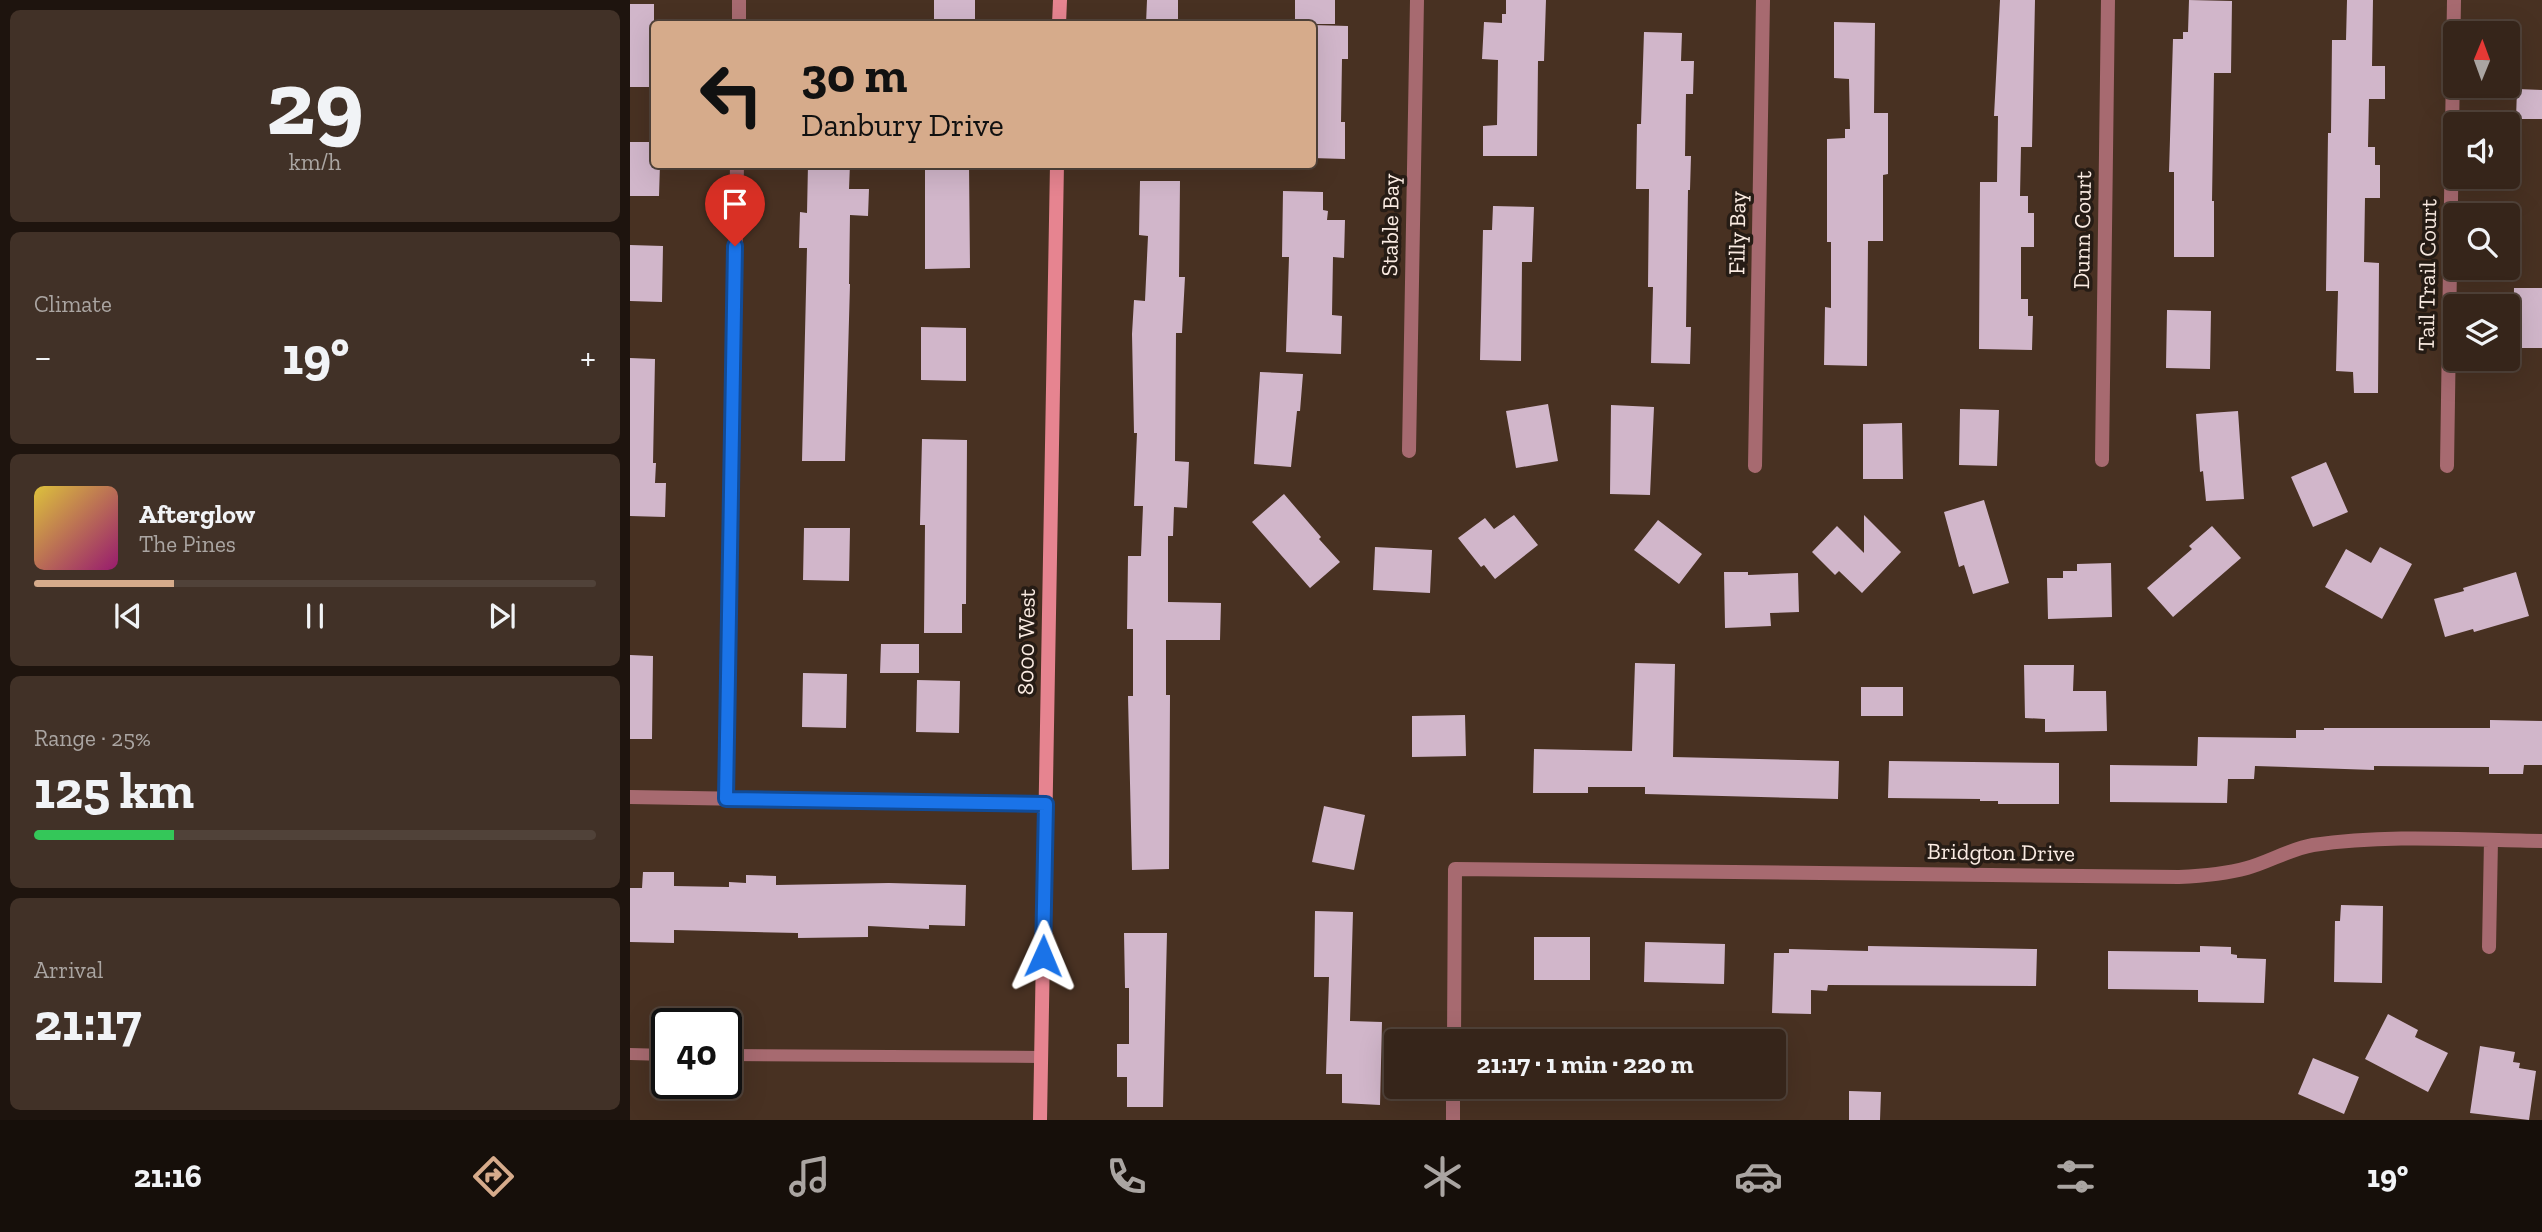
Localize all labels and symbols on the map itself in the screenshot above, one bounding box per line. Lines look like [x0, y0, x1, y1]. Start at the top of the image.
north arrow [2443, 21, 2520, 98]
street label: Dunn Court [2067, 170, 2097, 289]
street label: Stable Bay [1375, 173, 1405, 277]
pin [705, 174, 765, 246]
street label: Filly Bay [1722, 191, 1752, 275]
street label: Tail Trail Court [2412, 198, 2442, 351]
street label: 8000 West [1011, 588, 1041, 695]
street label: Bridgton Drive [1927, 837, 2075, 867]
position arrow [1006, 919, 1080, 993]
speed limit sign: 40 [651, 1008, 742, 1099]

